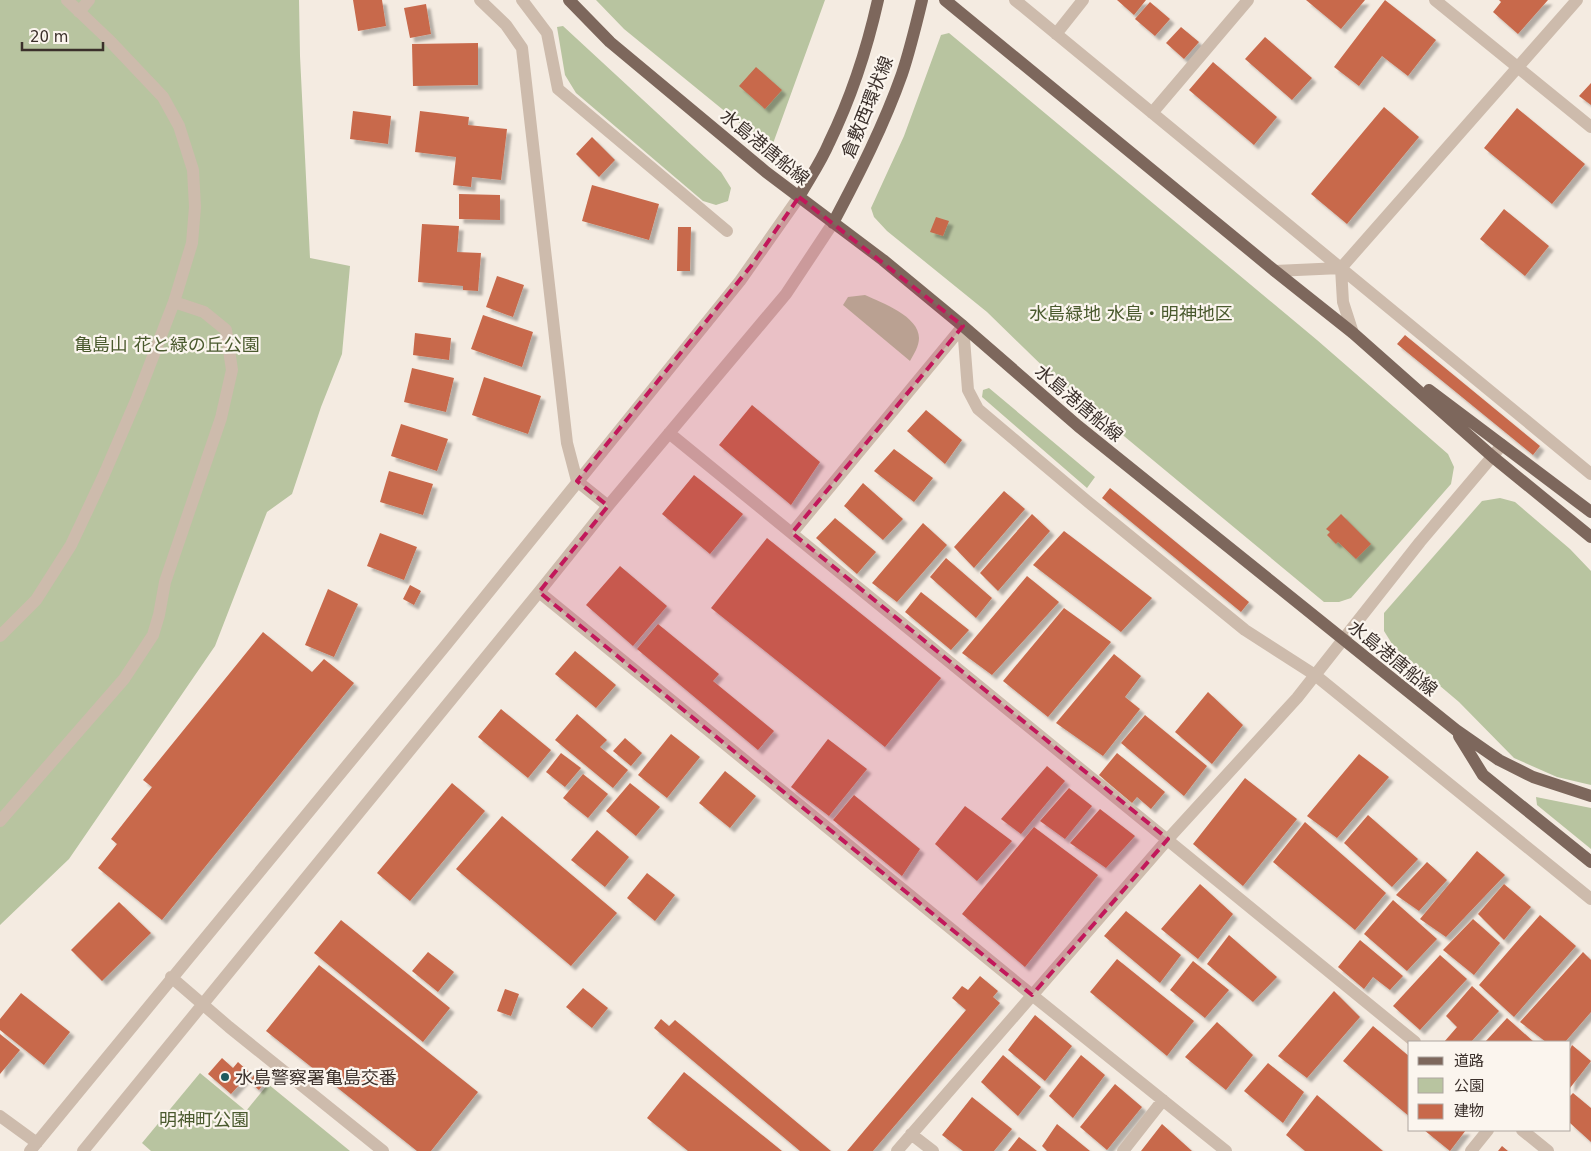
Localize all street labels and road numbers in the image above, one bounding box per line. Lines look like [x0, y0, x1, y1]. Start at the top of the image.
street label: 倉敷西環状線 [837, 53, 897, 161]
street label: 水島港唐船線 [716, 105, 814, 189]
street label: 水島港唐船線 [1031, 360, 1127, 446]
street label: 水島港唐船線 [1344, 616, 1442, 700]

